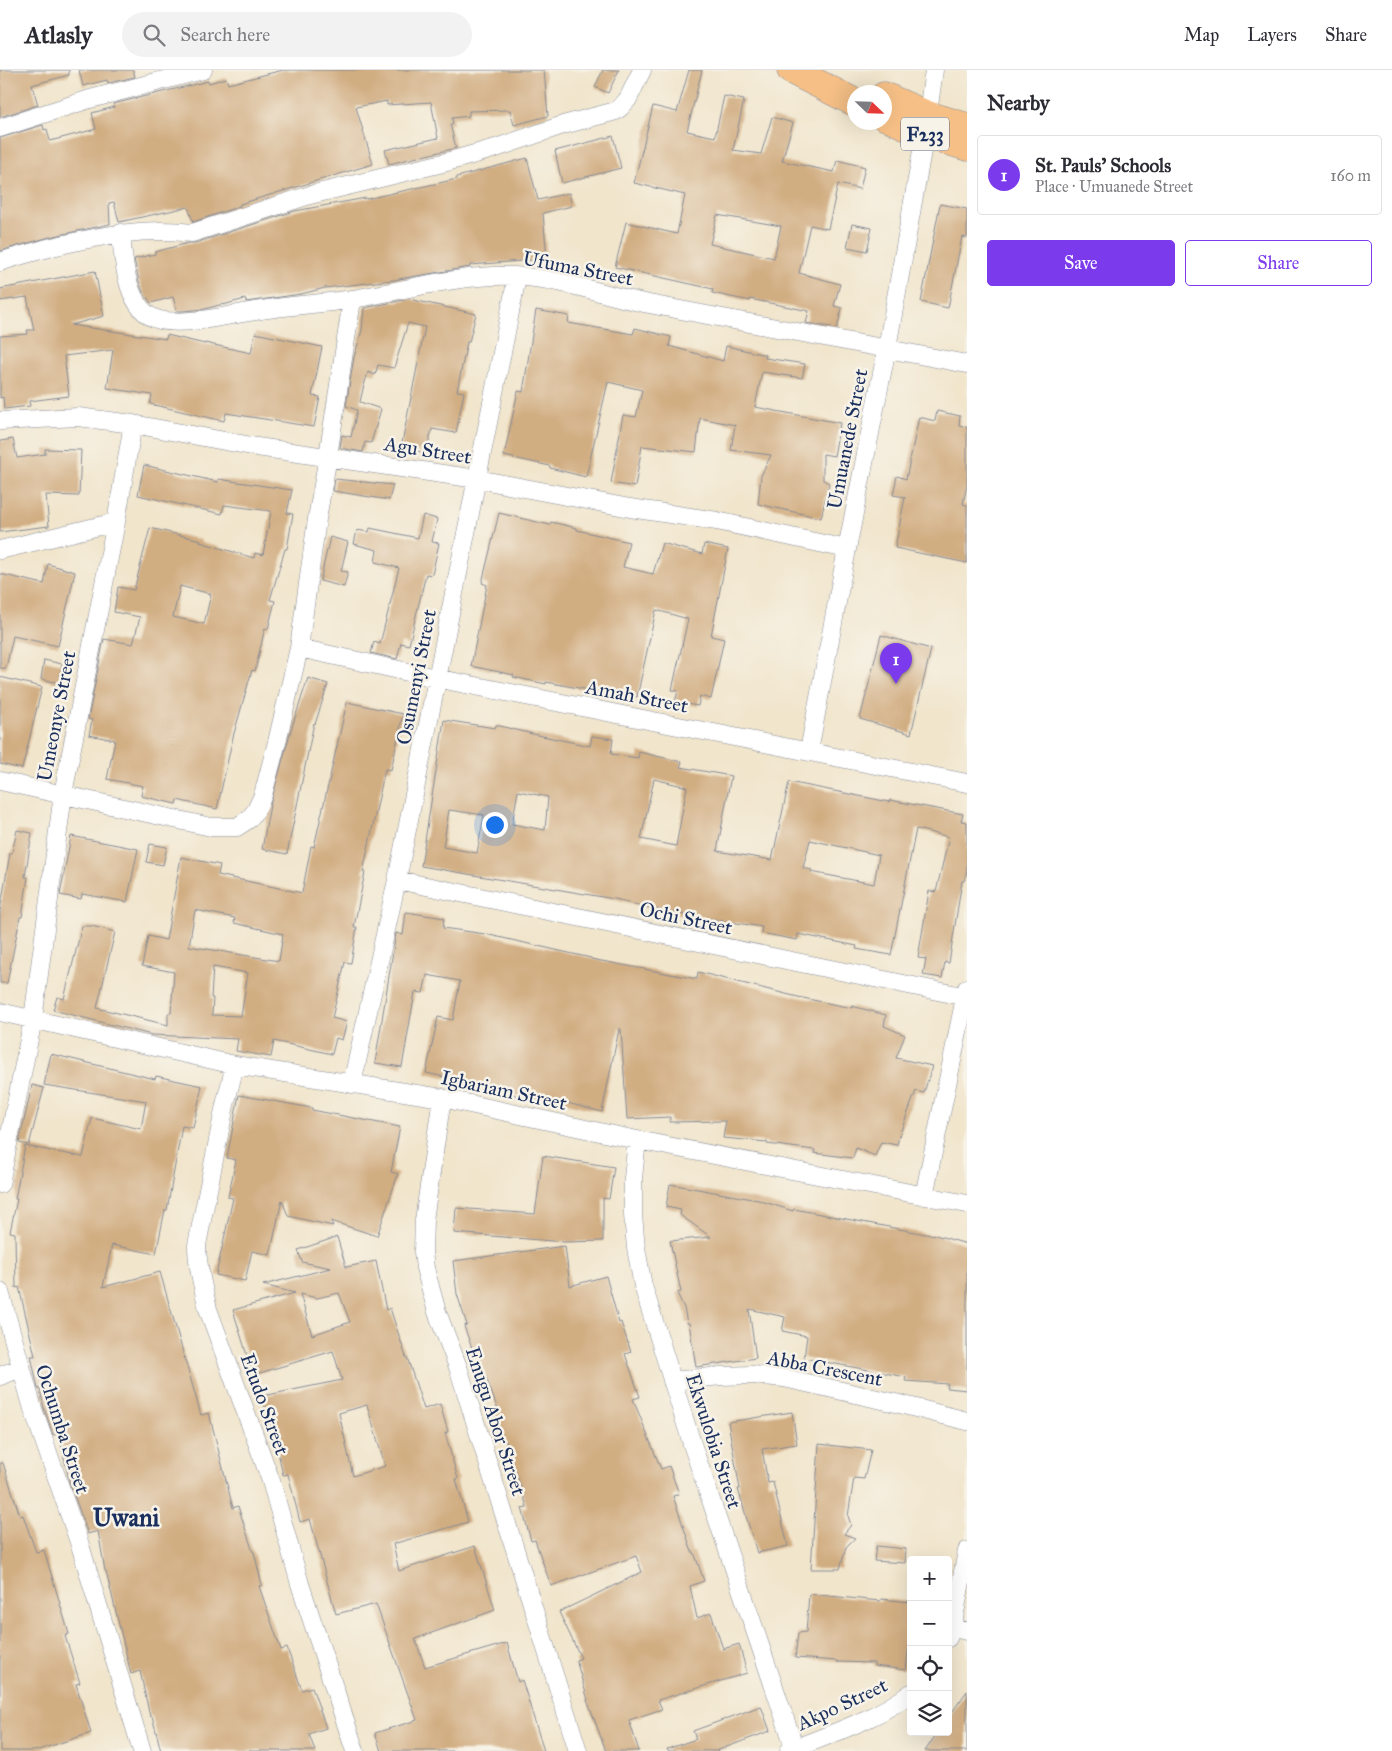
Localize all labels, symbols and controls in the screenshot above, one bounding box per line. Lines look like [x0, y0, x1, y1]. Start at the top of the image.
search box [122, 12, 472, 57]
text: Atlasly [25, 20, 92, 50]
icon: search [140, 21, 168, 49]
text: Search here [180, 23, 270, 46]
text: Map [1184, 24, 1219, 46]
text: Layers [1247, 24, 1297, 46]
text: Share [1325, 24, 1367, 46]
north arrow [847, 85, 892, 130]
text: Nearby [987, 90, 1050, 116]
road number: F233 [901, 118, 949, 150]
text: St. Pauls' Schools [1035, 154, 1171, 177]
text: 1 [1001, 166, 1007, 185]
text: 160 m [1330, 166, 1371, 185]
text: Place · Umuanede Street [1035, 177, 1193, 196]
button: Save [987, 240, 1175, 286]
button: Share [1185, 240, 1372, 286]
street label: Ufuma Street [521, 246, 635, 290]
street label: Umuanede Street [822, 367, 872, 511]
street label: Agu Street [382, 431, 473, 470]
street label: Osumenyi Street [391, 607, 441, 747]
pin: 1 [880, 643, 912, 684]
street label: Umeonye Street [32, 649, 80, 783]
street label: Amah Street [583, 674, 690, 718]
your location [482, 812, 508, 838]
street label: Ochi Street [637, 896, 735, 940]
street label: Igbariam Street [439, 1065, 569, 1116]
street label: Enugu Abor Street [460, 1344, 531, 1499]
street label: Abba Crescent [764, 1345, 885, 1391]
street label: Etudo Street [236, 1350, 294, 1458]
street label: Ochumba Street [31, 1361, 95, 1497]
street label: Ekwulobia Street [681, 1370, 747, 1512]
district label: Uwani [93, 1502, 159, 1533]
map controls [907, 1556, 952, 1736]
button: + [907, 1556, 952, 1601]
button: − [907, 1601, 952, 1646]
button: locate [907, 1646, 952, 1691]
street label: Akpo Street [792, 1673, 891, 1736]
button: layers [907, 1691, 952, 1736]

